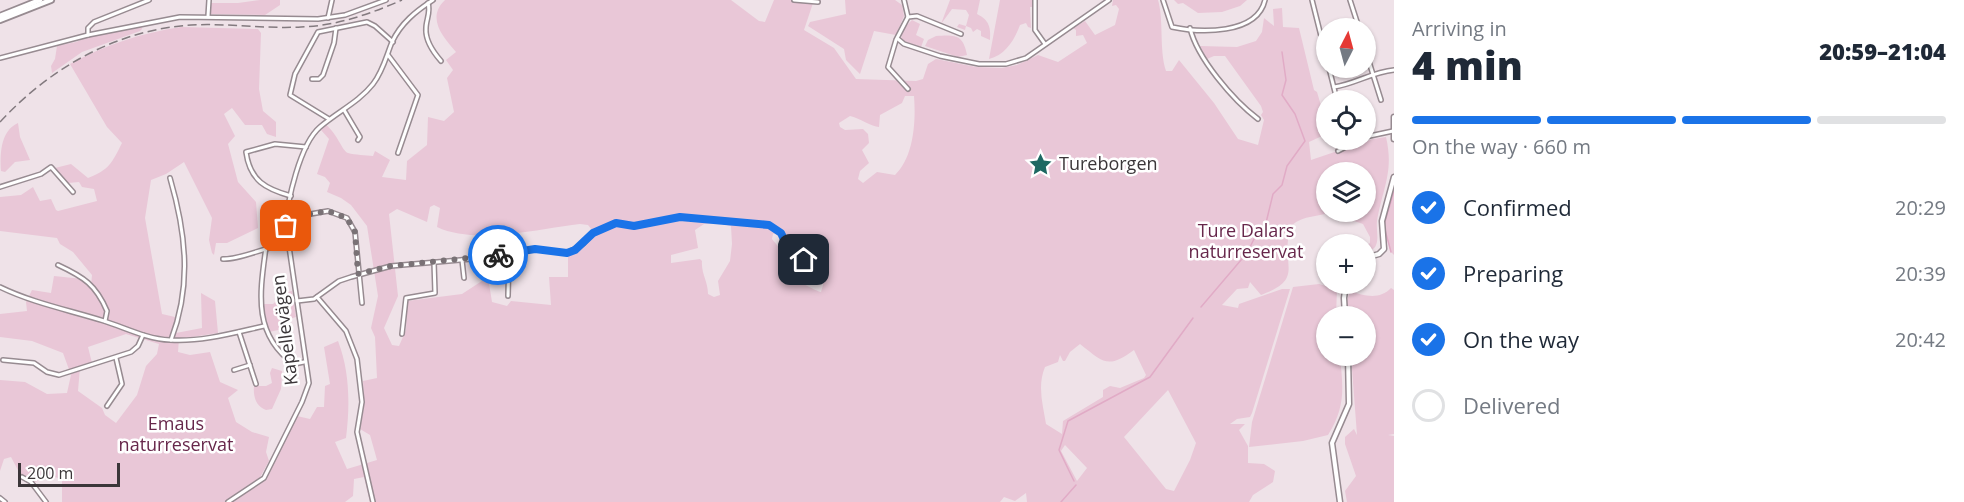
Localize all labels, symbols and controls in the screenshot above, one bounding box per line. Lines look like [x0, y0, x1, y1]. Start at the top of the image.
text: Arriving in [1412, 15, 1507, 42]
north arrow [1316, 18, 1376, 78]
map controls [1316, 18, 1376, 366]
text: 20:59–21:04 [1819, 36, 1946, 66]
text: 4 min [1412, 38, 1523, 91]
button: locate [1316, 90, 1376, 150]
text: On the way · 660 m [1412, 133, 1591, 160]
place icon: Tureborgen [1028, 151, 1054, 177]
place label: Tureborgen [1059, 151, 1158, 175]
button: layers [1316, 162, 1376, 222]
icon: check [1412, 191, 1445, 224]
text: Confirmed [1463, 192, 1572, 222]
text: 20:29 [1895, 194, 1946, 221]
pin [260, 200, 311, 251]
icon: bag [269, 209, 302, 242]
park label: Ture Dalars naturreservat [1189, 218, 1303, 263]
courier [468, 225, 528, 285]
pin [778, 234, 829, 285]
button: + [1316, 234, 1376, 294]
icon: bike [482, 239, 515, 272]
icon: home [787, 243, 820, 276]
icon: check [1412, 257, 1445, 290]
text: Preparing [1463, 258, 1563, 288]
text: 20:39 [1895, 260, 1946, 287]
street label: Kapellevägen [265, 273, 303, 387]
button: − [1316, 306, 1376, 366]
icon: check [1412, 323, 1445, 356]
text: On the way [1463, 324, 1579, 354]
text: 20:42 [1895, 326, 1946, 353]
text: Delivered [1463, 390, 1561, 420]
park label: Emaus naturreservat [119, 411, 233, 456]
scale bar [18, 460, 120, 488]
text: 200 m [27, 462, 73, 484]

